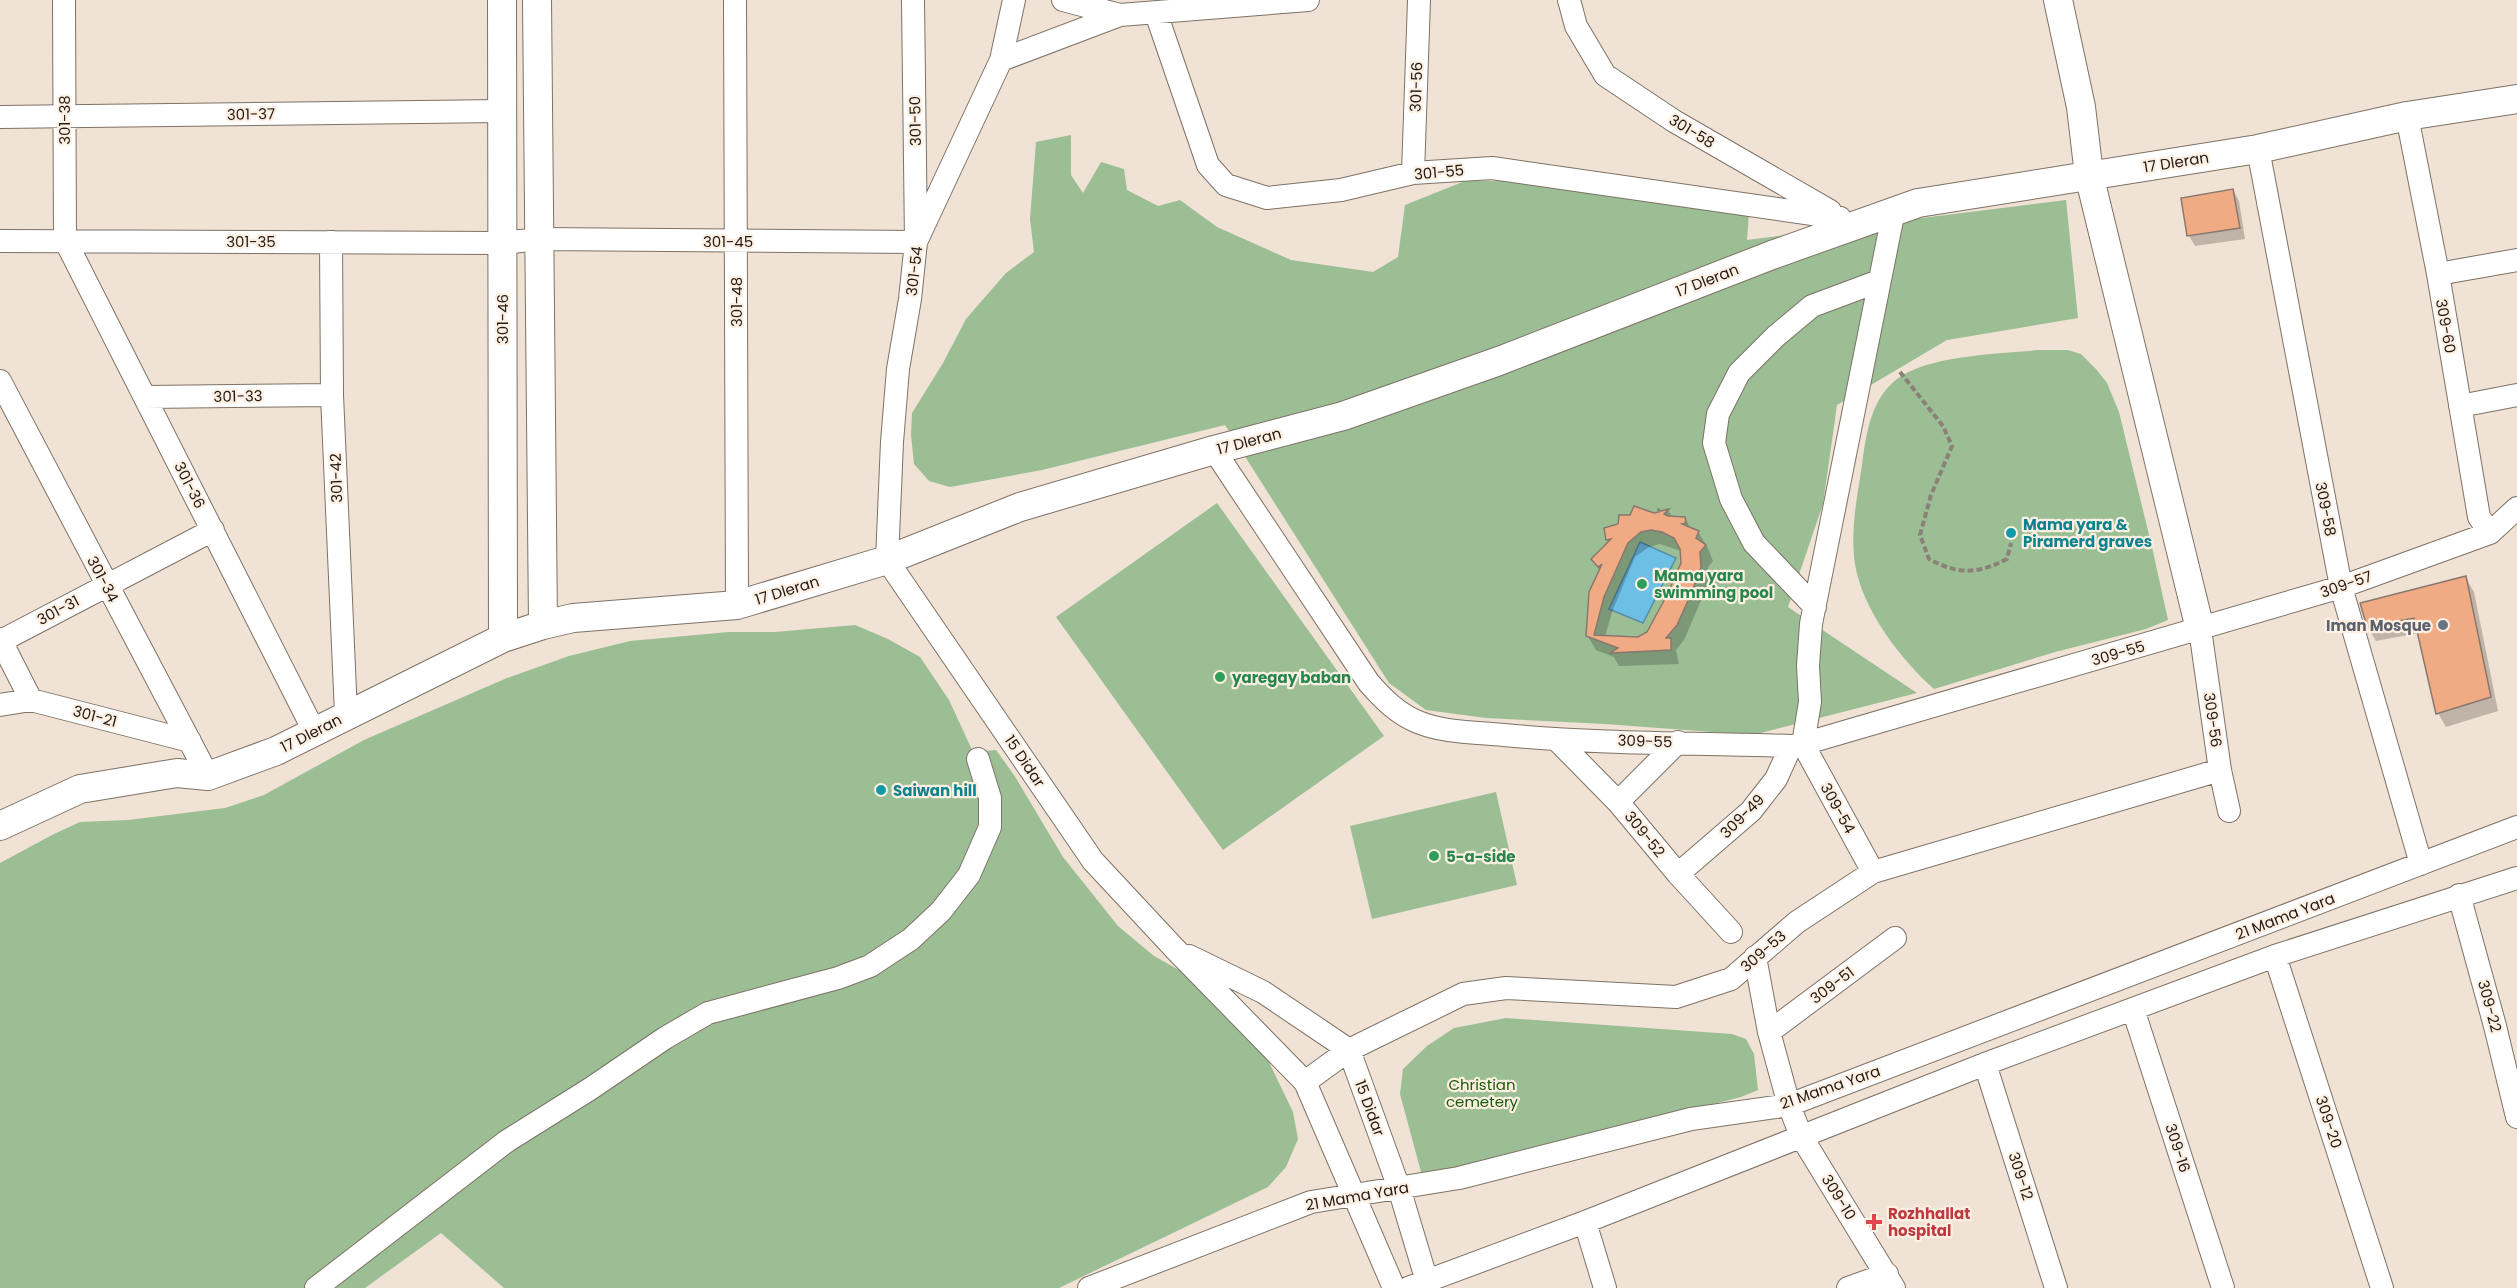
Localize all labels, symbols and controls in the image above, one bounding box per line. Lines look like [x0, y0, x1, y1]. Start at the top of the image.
street label: 301-56 [1405, 62, 1427, 112]
street label: 301-38 [54, 95, 75, 145]
street label: 301-50 [904, 96, 926, 146]
street label: 301-37 [227, 103, 275, 125]
street label: 301-58 [1665, 109, 1719, 153]
street label: 17 Dleran [2142, 146, 2210, 178]
street label: 301-55 [1413, 159, 1465, 185]
street label: 301-35 [226, 231, 276, 252]
street label: 301-45 [703, 231, 753, 252]
street label: 301-54 [901, 245, 927, 297]
street label: 17 Dleran [1672, 258, 1742, 302]
street label: 301-48 [726, 277, 747, 327]
street label: 301-46 [492, 294, 513, 344]
street label: 309-60 [2431, 297, 2461, 355]
street label: 301-33 [213, 385, 263, 407]
street label: 17 Dleran [1214, 422, 1284, 460]
street label: 301-42 [325, 453, 347, 503]
street label: 301-36 [169, 458, 211, 512]
street label: 309-58 [2310, 480, 2342, 538]
place label: Mama yara & Piramerd graves [2023, 514, 2152, 552]
marker: Mama yara & Piramerd graves [2004, 526, 2018, 540]
street label: 301-34 [82, 552, 124, 606]
place label: Mama yara swimming pool [1654, 565, 1773, 603]
street label: 309-57 [2317, 565, 2375, 603]
street label: 17 Dleran [752, 570, 822, 610]
marker: Mama yara swimming pool [1635, 577, 1649, 591]
street label: 301-31 [33, 590, 83, 630]
place label: Iman Mosque [2326, 615, 2431, 636]
marker: Iman Mosque [2436, 618, 2450, 632]
street label: 309-55 [2089, 635, 2147, 671]
place label: yaregay baban [1231, 667, 1351, 688]
marker: yaregay baban [1213, 670, 1227, 684]
street label: 309-56 [2199, 691, 2227, 749]
street label: 301-21 [71, 700, 119, 732]
street label: 17 Dleran [277, 709, 345, 757]
street label: 309-55 [1617, 730, 1673, 752]
street label: 15 Didar [1000, 731, 1050, 791]
street label: 309-54 [1816, 779, 1860, 837]
place label: Saiwan hill [893, 780, 977, 801]
marker: Saiwan hill [874, 783, 888, 797]
street label: 309-49 [1715, 789, 1769, 843]
street label: 309-52 [1620, 806, 1670, 862]
place label: 5-a-side [1446, 846, 1516, 867]
marker: 5-a-side [1427, 849, 1441, 863]
street label: 21 Mama Yara [2232, 887, 2338, 945]
street label: 309-53 [1736, 925, 1790, 977]
street label: 309-51 [1806, 962, 1858, 1008]
street label: 309-22 [2473, 978, 2507, 1034]
street label: 21 Mama Yara [1777, 1060, 1883, 1114]
park label: Christian cemetery [1446, 1074, 1519, 1112]
street label: 15 Didar [1350, 1077, 1390, 1139]
street label: 309-20 [2311, 1093, 2347, 1151]
street label: 309-16 [2160, 1121, 2196, 1175]
street label: 309-12 [2003, 1149, 2039, 1203]
street label: 309-10 [1817, 1170, 1861, 1224]
street label: 21 Mama Yara [1304, 1177, 1410, 1215]
place label: Rozhhallat hospital [1888, 1203, 1970, 1241]
marker: Rozhhallat hospital [1865, 1213, 1883, 1231]

